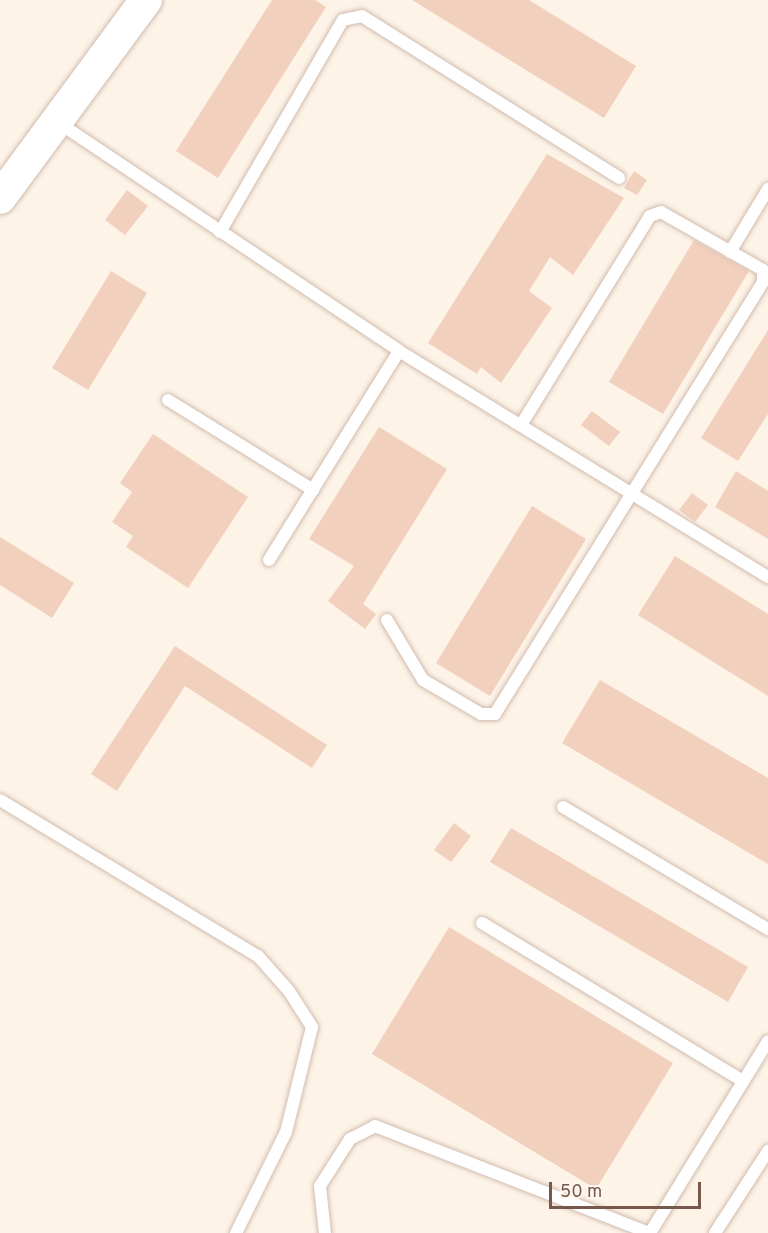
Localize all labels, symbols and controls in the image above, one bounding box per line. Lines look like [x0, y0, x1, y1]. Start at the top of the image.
scale bar [552, 1170, 704, 1208]
text: 50 m [560, 1181, 602, 1204]

